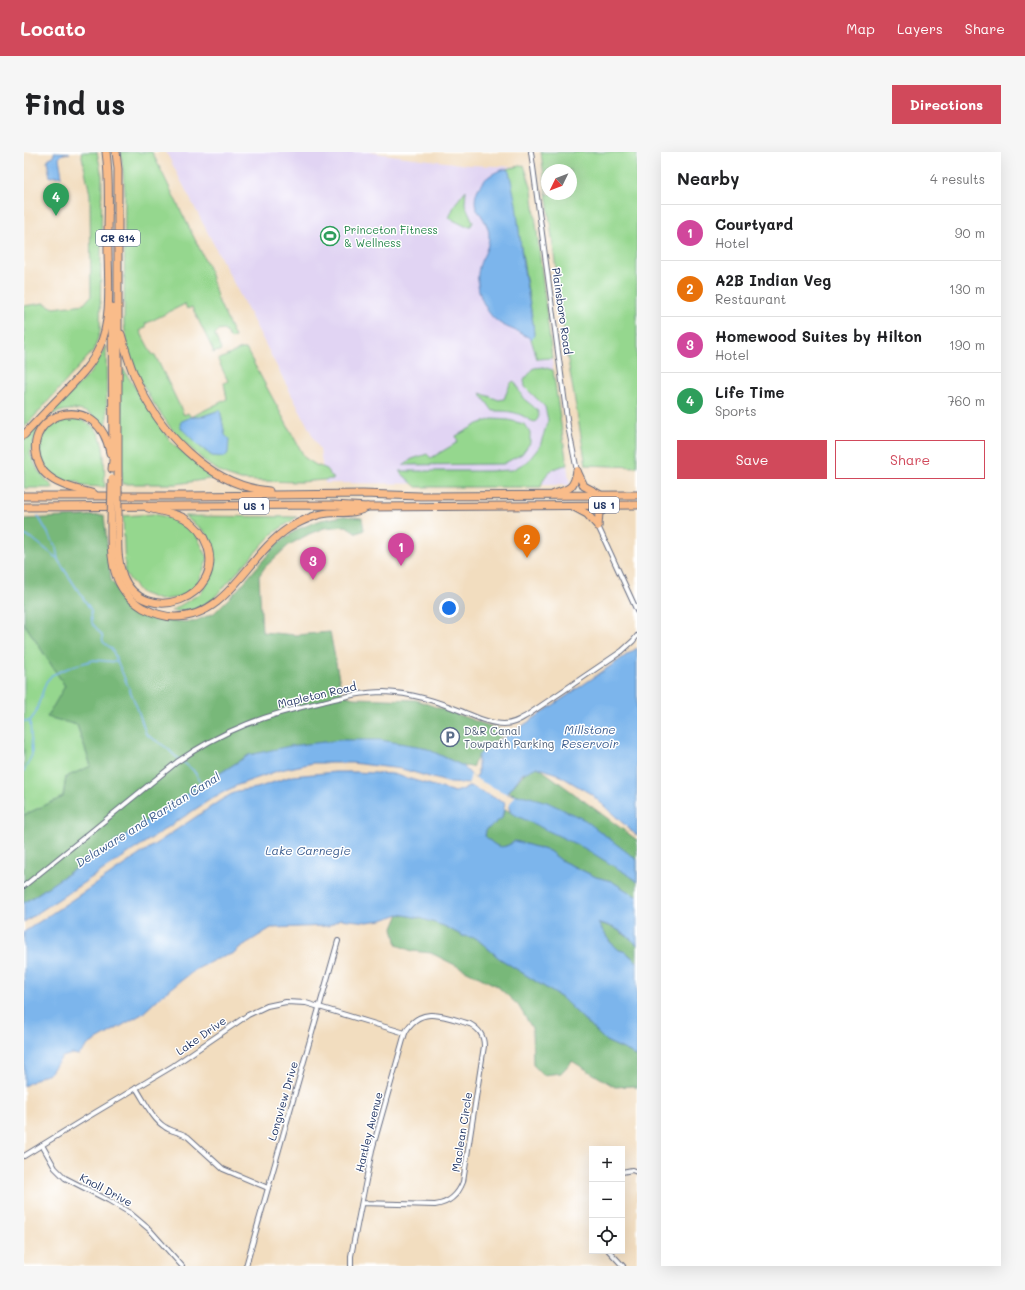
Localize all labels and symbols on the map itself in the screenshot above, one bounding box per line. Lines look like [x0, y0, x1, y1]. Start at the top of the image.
north arrow [541, 164, 577, 200]
pin: 4 [43, 183, 69, 216]
place label: Princeton Fitness & Wellness [344, 222, 438, 250]
sports icon: Princeton Fitness & Wellness [319, 225, 341, 247]
road number: CR 614 [96, 230, 140, 246]
street label: Plainsboro Road [549, 266, 576, 355]
road number: US 1 [589, 497, 619, 513]
road number: US 1 [239, 498, 269, 514]
pin: 2 [514, 525, 540, 558]
pin: 1 [388, 533, 414, 566]
pin: 3 [300, 547, 326, 580]
your location [439, 598, 459, 618]
street label: Mapleton Road [276, 678, 358, 711]
water label: Millstone Reservoir [561, 721, 619, 751]
place label: D&R Canal Towpath Parking [464, 723, 554, 751]
parking icon: D&R Canal Towpath Parking [439, 726, 461, 748]
water label: Delaware and Raritan Canal [72, 768, 223, 870]
water label: Lake Carnegie [265, 842, 351, 858]
street label: Lake Drive [173, 1013, 229, 1058]
street label: Longview Drive [264, 1059, 301, 1142]
street label: Hartley Avenue [351, 1090, 386, 1173]
street label: Maclean Circle [448, 1091, 475, 1173]
street label: Knoll Drive [77, 1169, 135, 1210]

